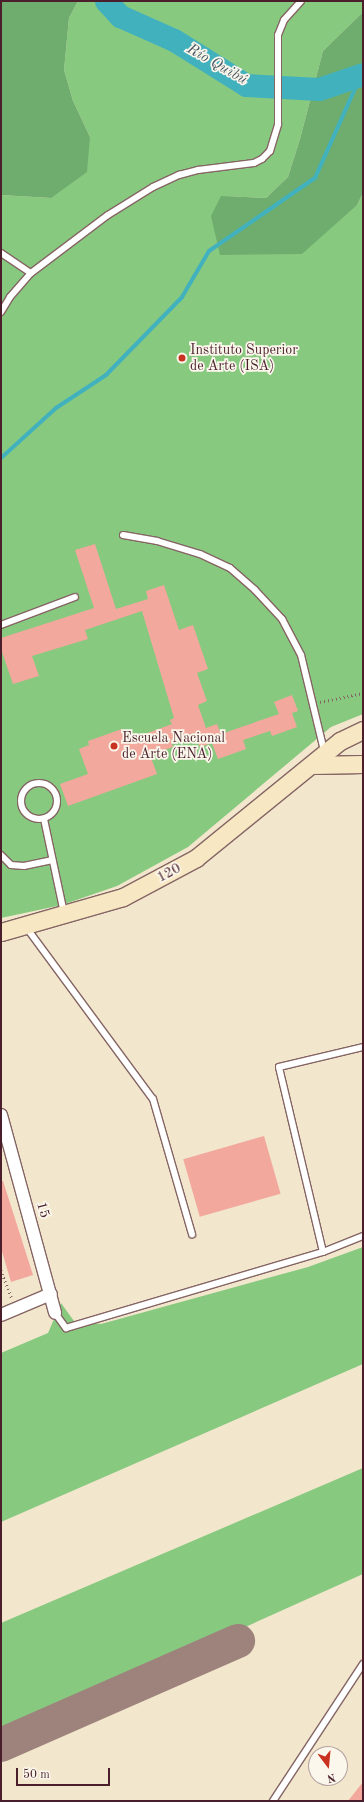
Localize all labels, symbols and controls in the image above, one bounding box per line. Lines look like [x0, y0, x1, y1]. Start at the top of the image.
water label: Río Quibú [184, 40, 250, 90]
place label: Instituto Superior de Arte (ISA) [190, 342, 298, 374]
marker: Instituto Superior de Arte (ISA) [177, 353, 187, 363]
place label: Escuela Nacional de Arte (ENA) [122, 730, 225, 762]
marker: Escuela Nacional de Arte (ENA) [109, 741, 119, 751]
street label: 120 [154, 860, 184, 886]
street label: 15 [33, 1200, 53, 1220]
north arrow [308, 1746, 348, 1786]
scale bar [18, 1760, 112, 1786]
text: 50 m [23, 1769, 50, 1781]
text: N [326, 1771, 337, 1784]

